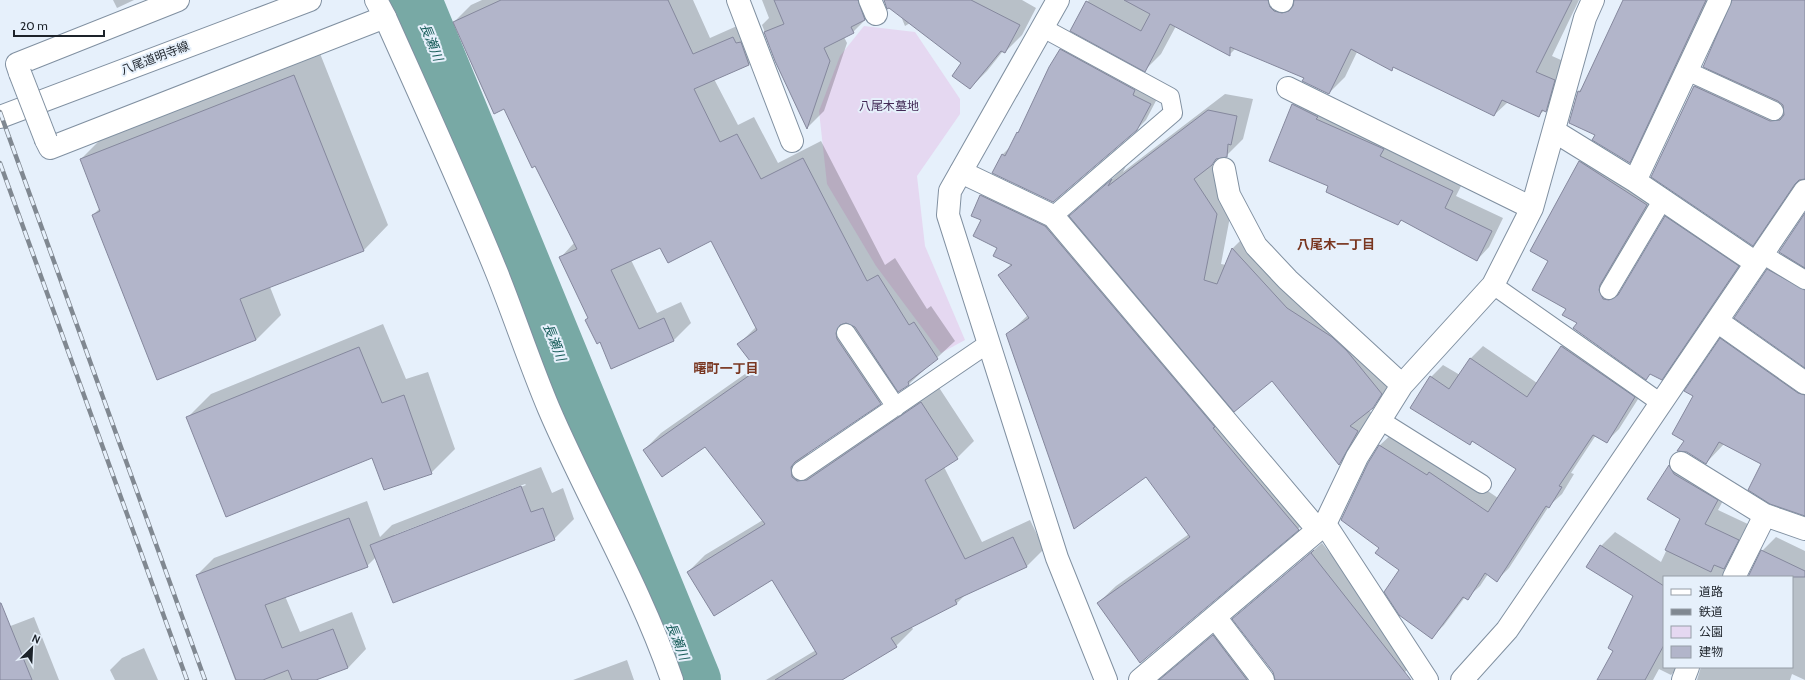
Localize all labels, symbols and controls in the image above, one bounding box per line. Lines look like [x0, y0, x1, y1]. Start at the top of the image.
scale bar [14, 12, 104, 38]
text: 20 m [20, 18, 48, 33]
water label: 長瀬川 [417, 21, 447, 65]
street label: 八尾道明寺線 [119, 38, 191, 77]
park label: 八尾木墓地 [859, 98, 919, 113]
district label: 八尾木一丁目 [1297, 236, 1375, 252]
water label: 長瀬川 [540, 321, 570, 365]
district label: 曙町一丁目 [693, 360, 759, 376]
legend [1663, 576, 1793, 668]
text: 道路 [1699, 584, 1723, 599]
text: 鉄道 [1699, 604, 1723, 619]
water label: 長瀬川 [663, 620, 693, 664]
text: 公園 [1699, 624, 1723, 639]
north arrow [12, 628, 52, 668]
text: N [30, 631, 42, 647]
text: 建物 [1699, 644, 1723, 659]

